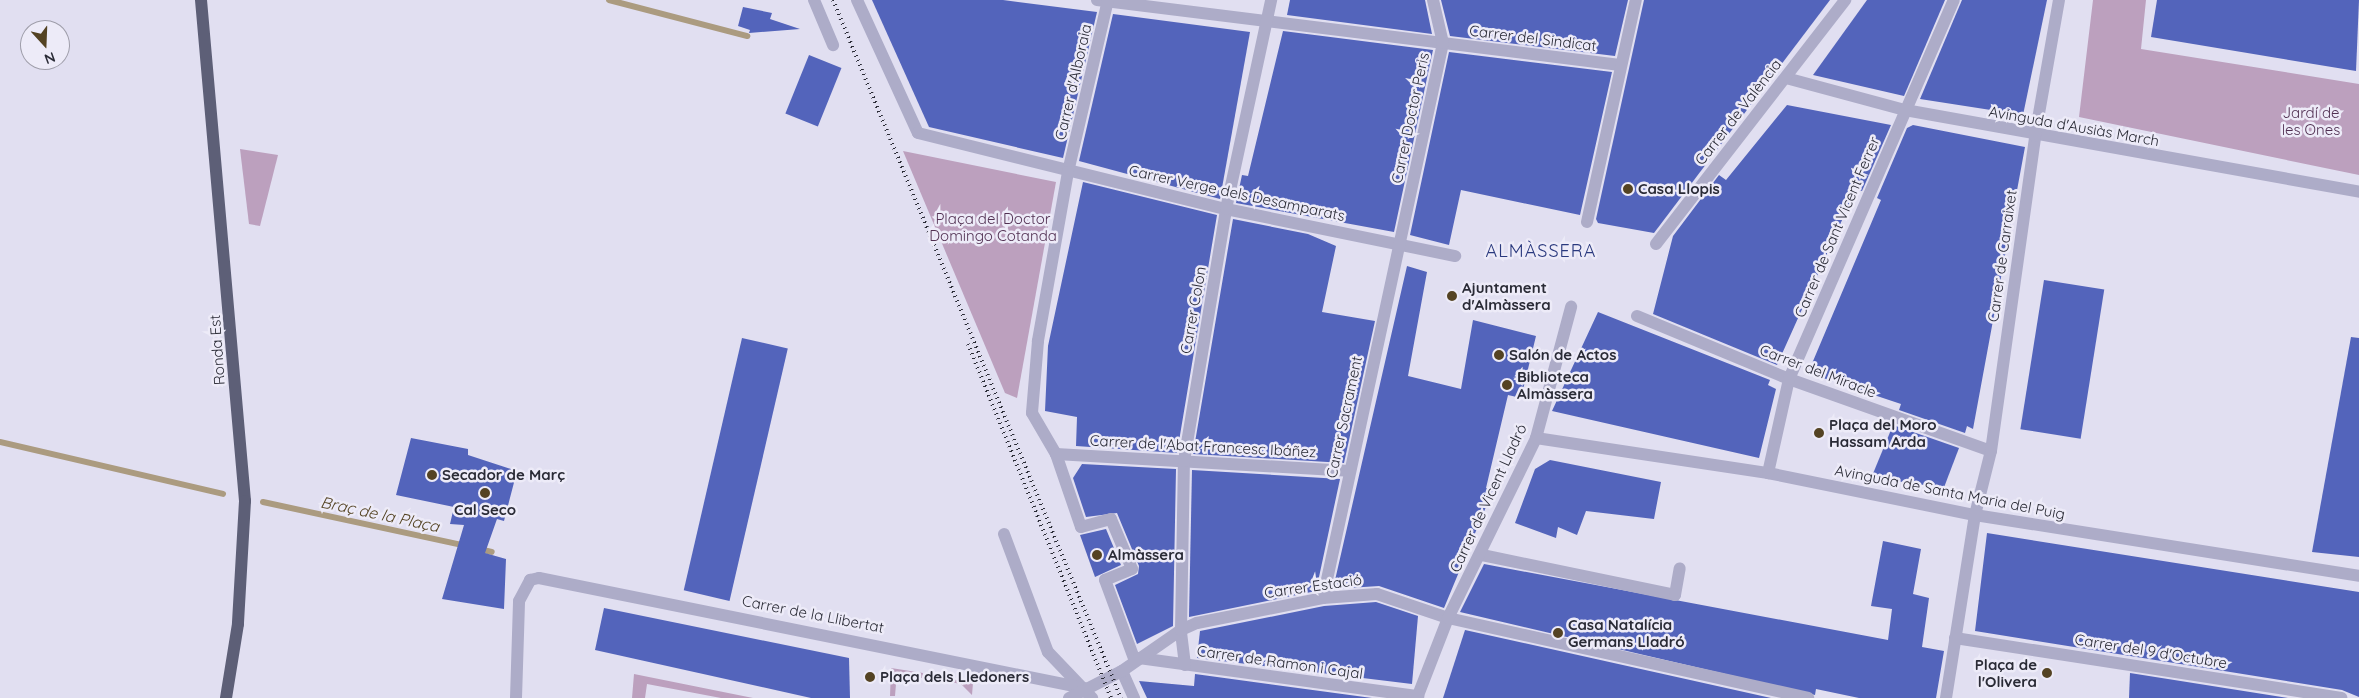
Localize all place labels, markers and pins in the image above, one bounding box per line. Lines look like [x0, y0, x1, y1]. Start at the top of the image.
place label: Casa Llopis [1638, 180, 1720, 198]
marker: Casa Llopis [1622, 183, 1634, 195]
place label: Ajuntament d'Almàssera [1462, 278, 1551, 313]
marker: Ajuntament d'Almàssera [1446, 290, 1458, 302]
place label: Salón de Actos [1509, 346, 1616, 364]
marker: Salón de Actos [1493, 349, 1505, 361]
place label: Biblioteca Almàssera [1517, 367, 1593, 402]
marker: Biblioteca Almàssera [1501, 379, 1513, 391]
place label: Plaça del Moro Hassam Arda [1829, 415, 1937, 450]
marker: Plaça del Moro Hassam Arda [1813, 427, 1825, 439]
place label: Secador de Març [442, 466, 565, 484]
marker: Secador de Març [426, 469, 438, 481]
marker: Cal Seco [479, 487, 491, 499]
place label: Cal Seco [454, 501, 516, 519]
place label: Almàssera [1108, 546, 1184, 564]
marker: Almàssera [1090, 548, 1104, 562]
place label: Casa Natalícia Germans Lladró [1568, 615, 1685, 650]
marker: Casa Natalícia Germans Lladró [1552, 627, 1564, 639]
place label: Plaça de l'Olivera [1975, 655, 2037, 690]
marker: Plaça de l'Olivera [2041, 667, 2053, 679]
place label: Plaça dels Lledoners [880, 668, 1029, 686]
marker: Plaça dels Lledoners [864, 671, 876, 683]

